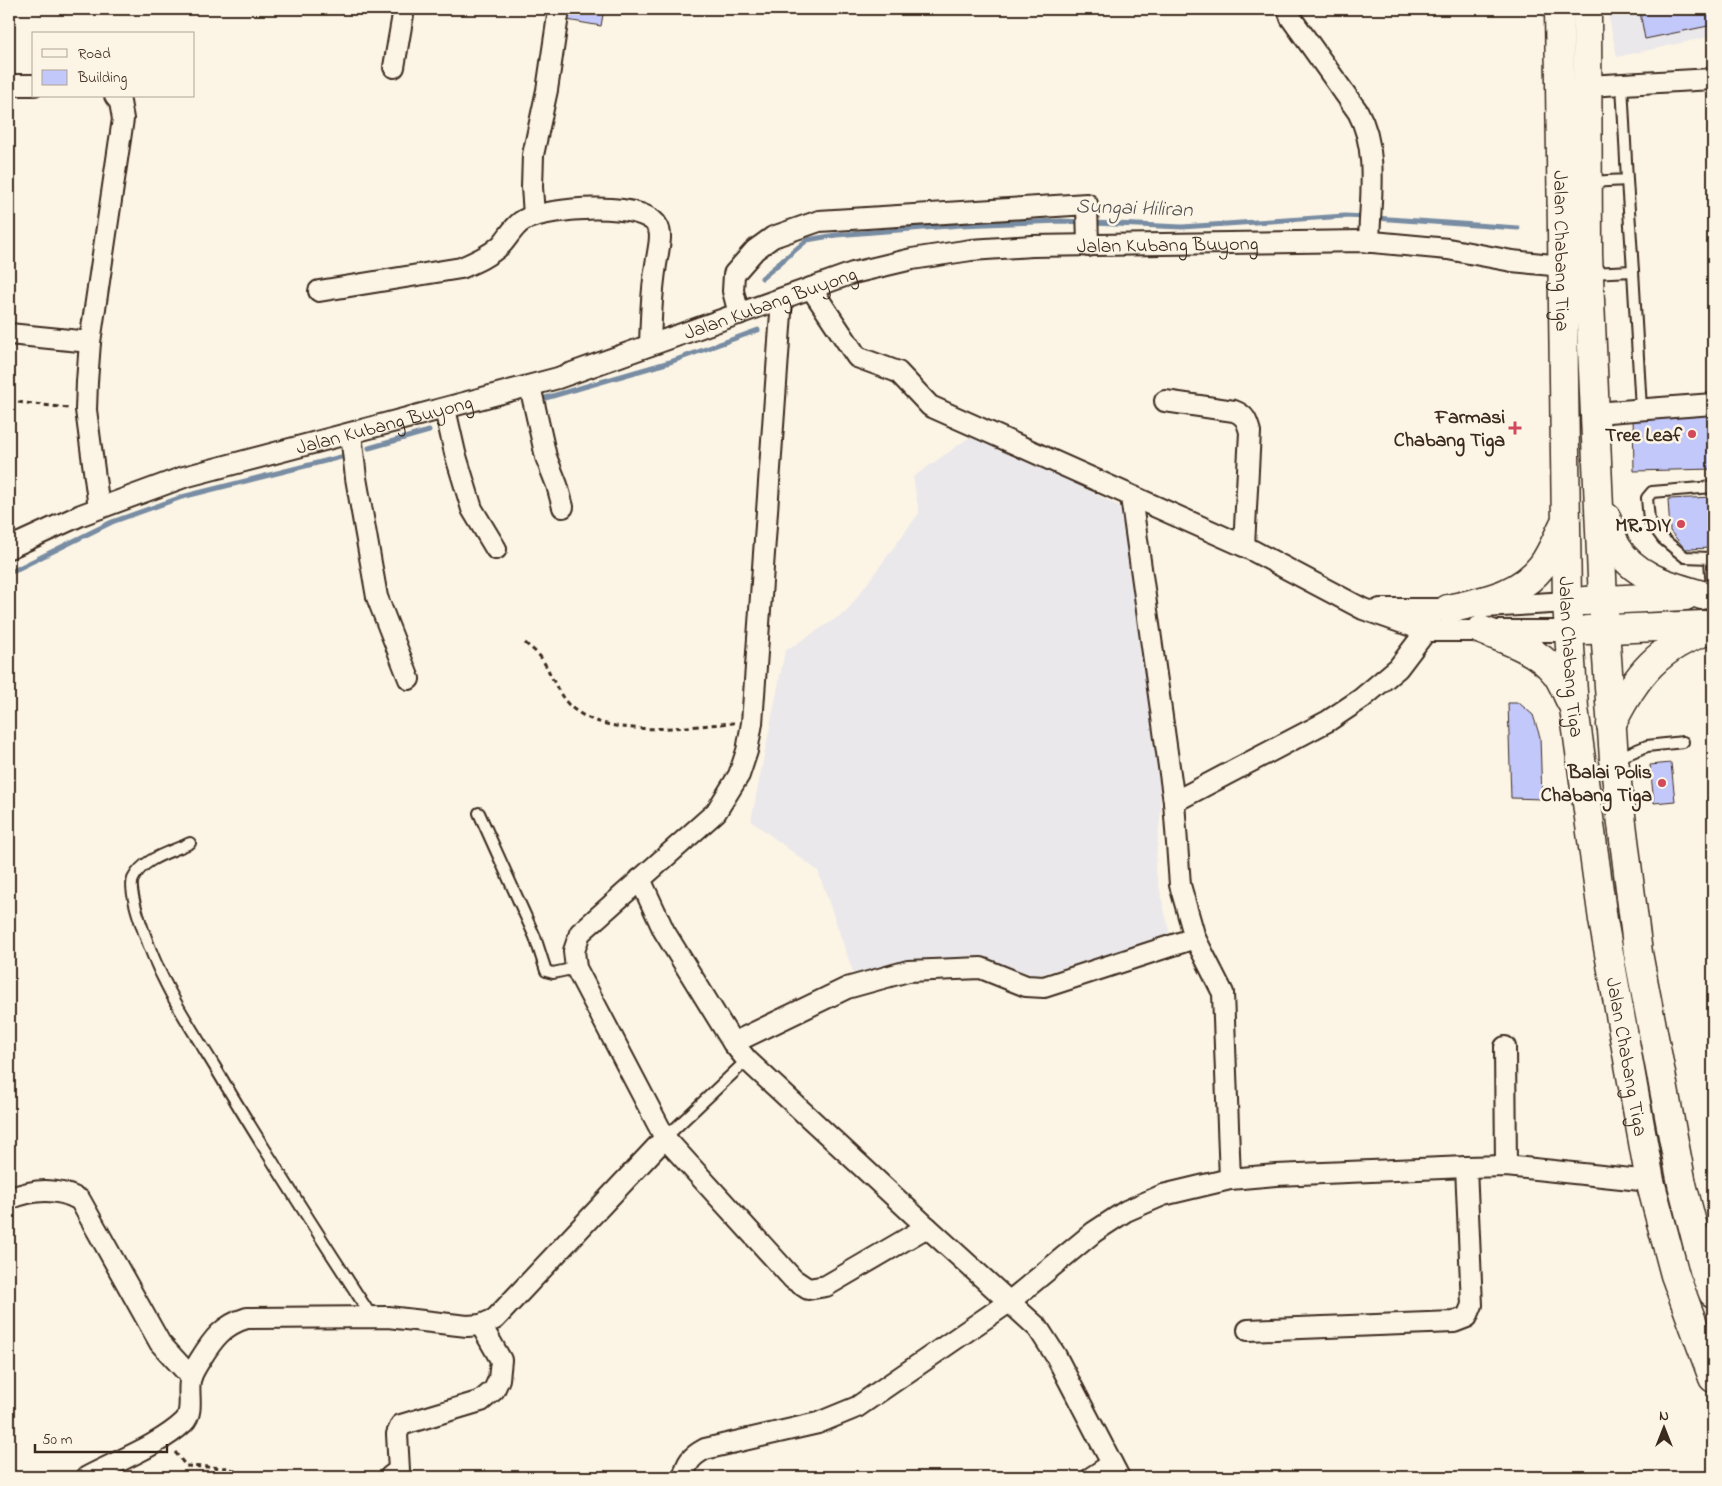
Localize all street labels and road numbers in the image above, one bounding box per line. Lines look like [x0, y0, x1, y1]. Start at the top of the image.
street label: Jalan Chabang Tiga [1544, 170, 1575, 332]
street label: Jalan Kubang Buyong [1076, 231, 1259, 262]
street label: Jalan Kubang Buyong [680, 261, 862, 349]
street label: Jalan Kubang Buyong [293, 389, 477, 464]
street label: Jalan Chabang Tiga [1550, 576, 1590, 739]
street label: Jalan Chabang Tiga [1597, 975, 1654, 1139]

